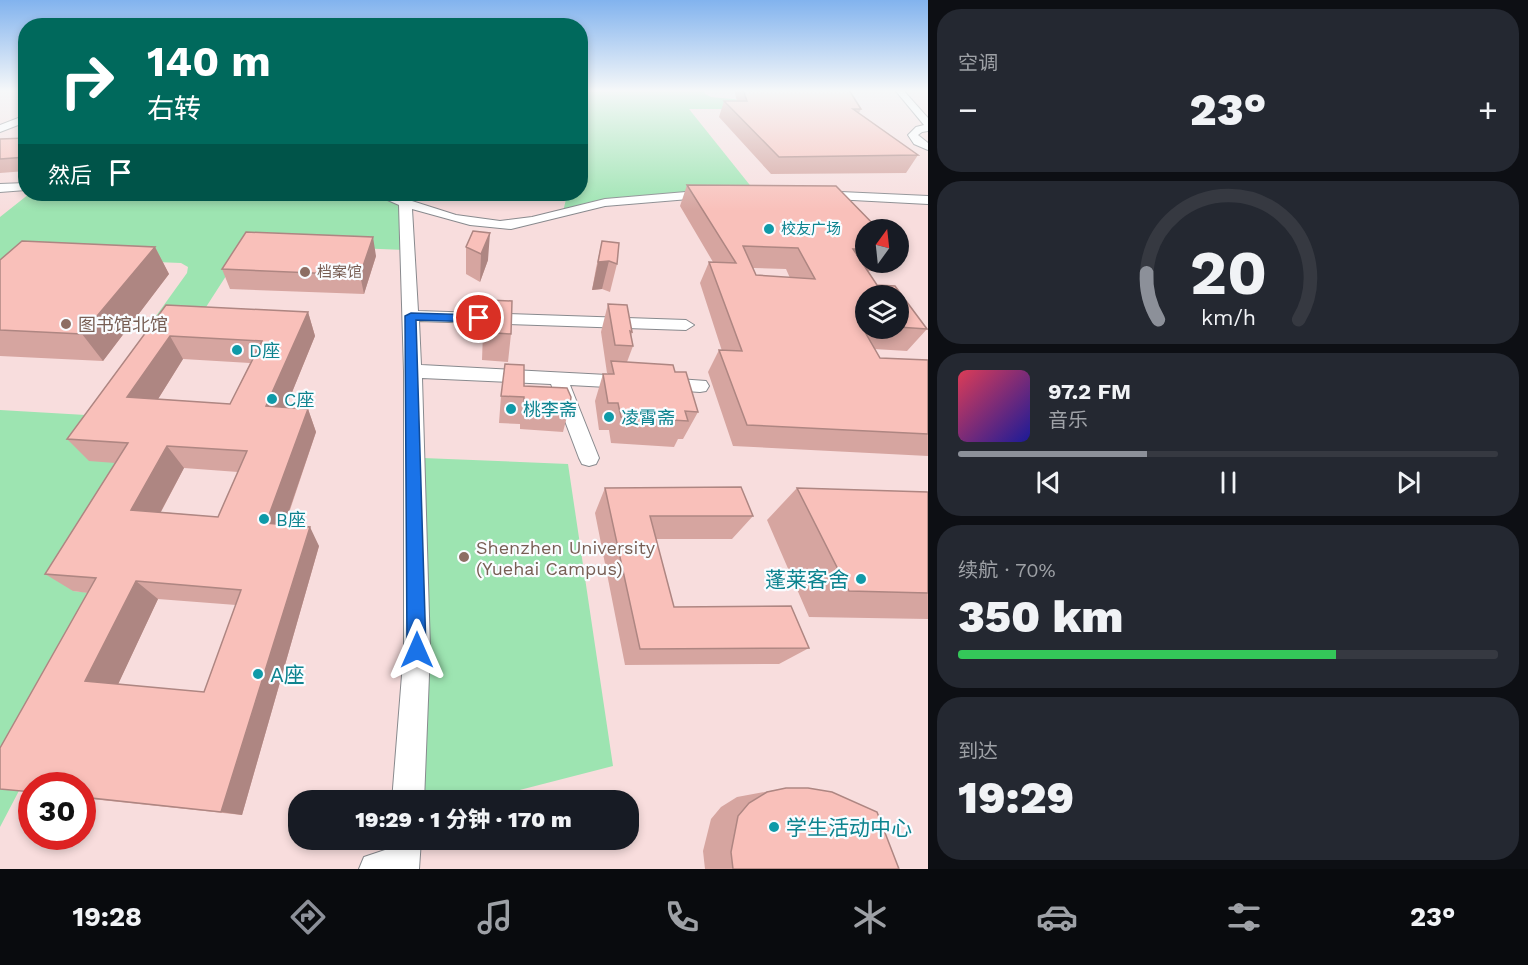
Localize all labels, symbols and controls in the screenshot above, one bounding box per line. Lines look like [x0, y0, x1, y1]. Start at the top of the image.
text: 140 m [147, 37, 271, 86]
icon: right [48, 42, 126, 120]
text: 空调 [958, 51, 998, 75]
text: 23° [1190, 83, 1266, 136]
text: − [958, 90, 978, 129]
text: + [1478, 90, 1498, 129]
text: 右转 [147, 93, 201, 125]
icon: arrive [104, 156, 137, 189]
text: 然后 [48, 163, 92, 188]
north arrow [855, 219, 909, 273]
map controls [855, 219, 909, 339]
place label: 校友广场 [781, 220, 841, 238]
marker: 校友广场 [762, 222, 776, 236]
text: 20 [1189, 236, 1267, 309]
place label: 档案馆 [317, 263, 362, 281]
marker: 档案馆 [298, 265, 312, 279]
button: layers [855, 285, 909, 339]
pin [453, 292, 504, 343]
icon: arrive [462, 301, 495, 334]
text: km/h [1200, 305, 1256, 330]
place label: 图书馆北馆 [78, 314, 168, 335]
marker: 图书馆北馆 [59, 317, 73, 331]
place label: D座 [249, 340, 280, 361]
marker: D座 [230, 343, 244, 357]
text: 97.2 FM [1048, 379, 1131, 404]
place label: C座 [284, 389, 314, 410]
marker: C座 [265, 392, 279, 406]
place label: 桃李斋 [523, 399, 577, 420]
marker: 桃李斋 [504, 402, 518, 416]
place label: 凌霄斋 [621, 407, 675, 428]
text: 音乐 [1048, 408, 1088, 432]
marker: 凌霄斋 [602, 410, 616, 424]
icon: previous [1032, 466, 1065, 499]
icon: pause [1212, 466, 1245, 499]
icon: next [1392, 466, 1425, 499]
place label: B座 [276, 509, 306, 530]
marker: B座 [257, 512, 271, 526]
place label: Shenzhen University (Yuehai Campus) [476, 537, 656, 579]
marker: Shenzhen University (Yuehai Campus) [457, 550, 471, 564]
text: 续航 · 70% [958, 558, 1056, 582]
place label: 蓬莱客舍 [765, 567, 849, 592]
marker: 蓬莱客舍 [854, 572, 868, 586]
text: 350 km [958, 590, 1123, 643]
position arrow [385, 618, 449, 682]
place label: A座 [270, 662, 305, 687]
marker: A座 [251, 667, 265, 681]
text: 到达 [958, 739, 998, 763]
text: 19:29 [958, 771, 1074, 824]
speed limit sign: 30 [18, 772, 96, 850]
text: 19:29 · 1 分钟 · 170 m [355, 807, 572, 832]
place label: 学生活动中心 [786, 815, 912, 840]
marker: 学生活动中心 [767, 820, 781, 834]
icon: directions [287, 896, 329, 938]
icon: music [474, 896, 516, 938]
icon: phone [661, 896, 703, 938]
icon: climate [849, 896, 891, 938]
icon: car [1036, 896, 1078, 938]
icon: filters [1223, 896, 1265, 938]
text: 19:28 [73, 901, 142, 933]
text: 23° [1410, 901, 1455, 933]

